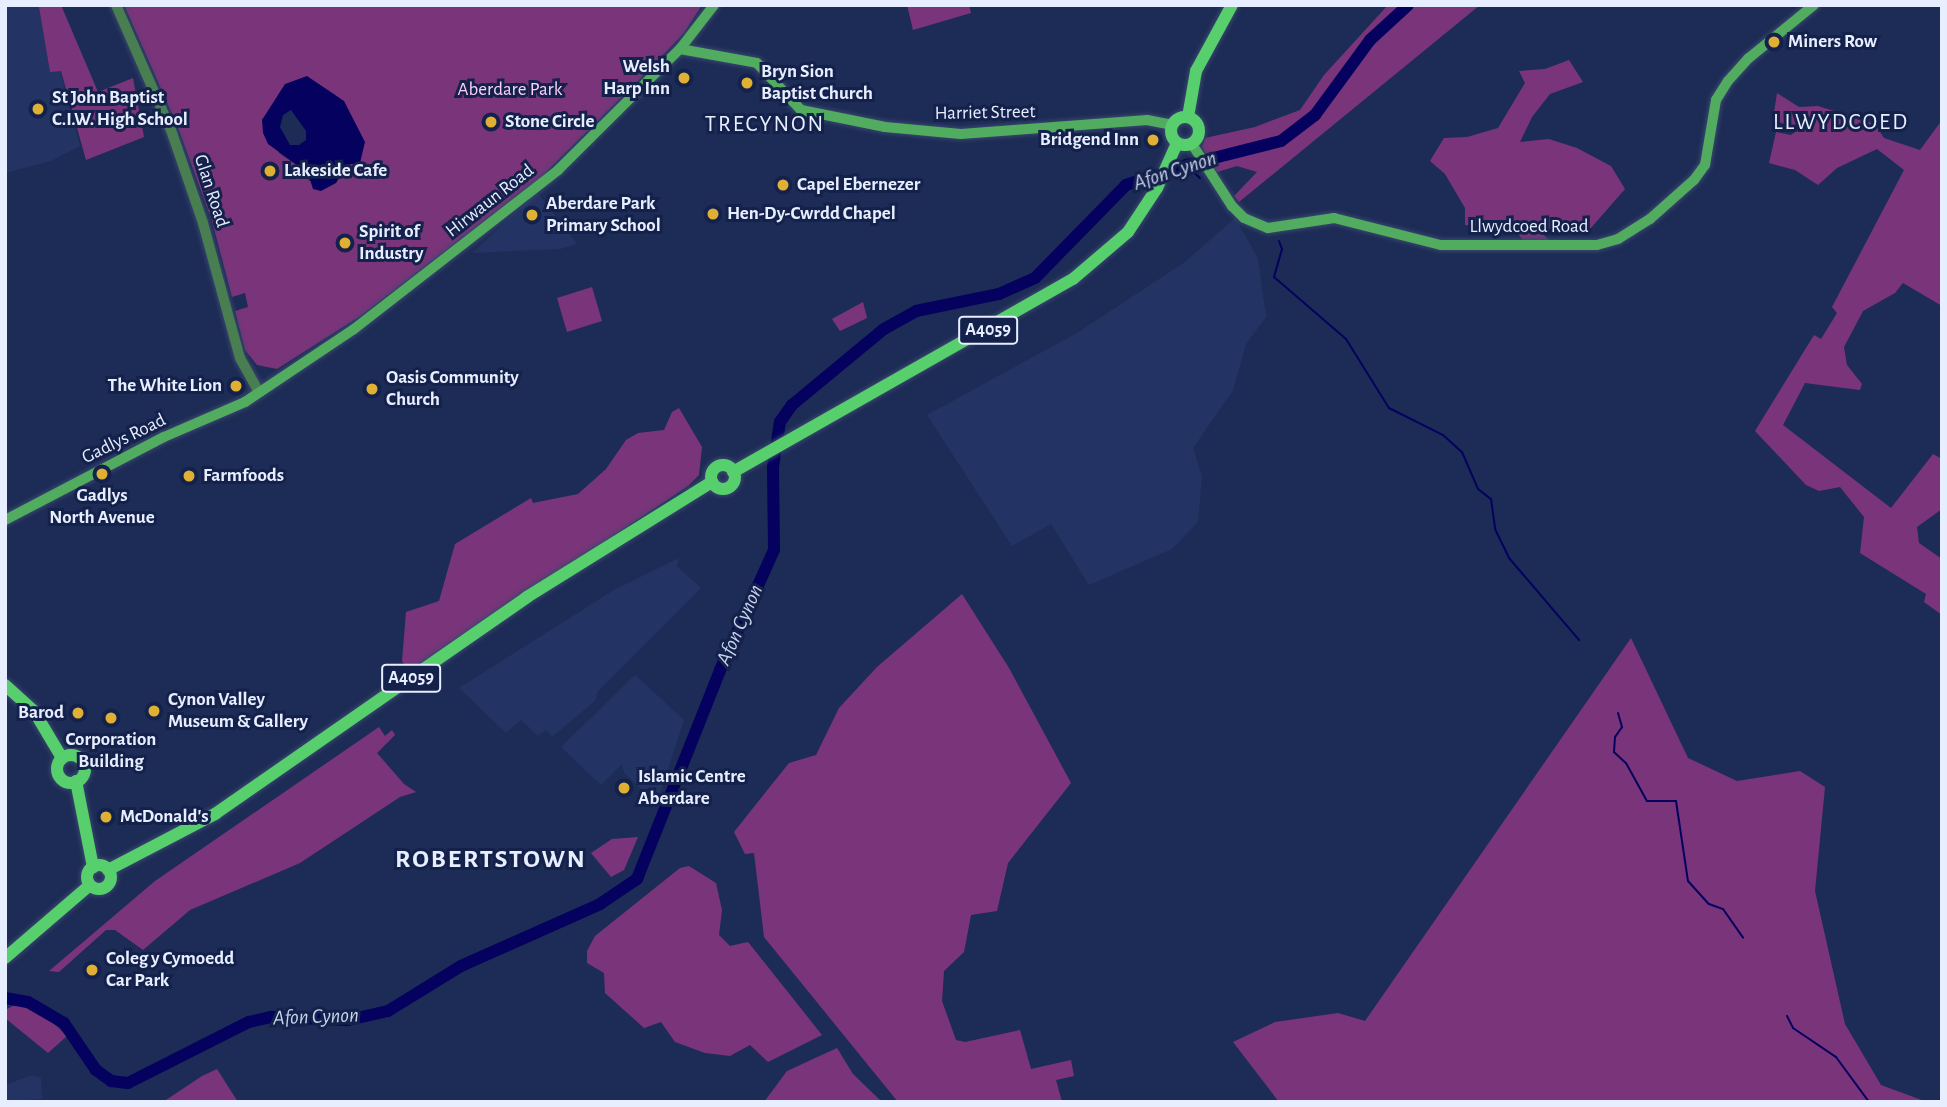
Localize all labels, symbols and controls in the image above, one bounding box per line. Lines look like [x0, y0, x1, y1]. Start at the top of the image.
place label: Miners Row [1788, 31, 1877, 53]
marker: Miners Row [1766, 34, 1782, 50]
place label: Welsh Harp Inn [603, 56, 670, 100]
place label: Bryn Sion Baptist Church [761, 61, 873, 105]
marker: Welsh Harp Inn [676, 70, 692, 86]
marker: Bryn Sion Baptist Church [739, 75, 755, 91]
park label: Aberdare Park [458, 79, 562, 101]
place label: St John Baptist C.I.W. High School [52, 87, 188, 131]
marker: St John Baptist C.I.W. High School [30, 101, 46, 117]
street label: Harriet Street [934, 101, 1036, 125]
district label: LLWYDCOED [1774, 109, 1908, 137]
place label: Stone Circle [505, 111, 595, 133]
district label: TRECYNON [706, 111, 824, 139]
marker: Stone Circle [483, 114, 499, 130]
place label: Bridgend Inn [1040, 129, 1139, 151]
marker: Bridgend Inn [1145, 132, 1161, 148]
water label: Afon Cynon [1130, 146, 1220, 196]
street label: Glan Road [189, 152, 233, 230]
place label: Lakeside Cafe [284, 160, 387, 182]
street label: Hirwaun Road [441, 160, 539, 242]
marker: Lakeside Cafe [262, 163, 278, 179]
place label: Capel Ebernezer [797, 174, 920, 196]
marker: Capel Ebernezer [775, 177, 791, 193]
place label: Aberdare Park Primary School [546, 193, 661, 237]
place label: Hen-Dy-Cwrdd Chapel [727, 203, 896, 225]
marker: Hen-Dy-Cwrdd Chapel [705, 206, 721, 222]
marker: Aberdare Park Primary School [524, 207, 540, 223]
street label: Llwydcoed Road [1469, 216, 1589, 238]
place label: Spirit of Industry [359, 221, 423, 265]
marker: Spirit of Industry [337, 235, 353, 251]
road number: A4059 [956, 316, 1020, 344]
place label: Oasis Community Church [386, 367, 519, 411]
place label: The White Lion [108, 375, 222, 397]
marker: The White Lion [228, 378, 244, 394]
marker: Oasis Community Church [364, 381, 380, 397]
street label: Gadlys Road [78, 409, 170, 469]
place label: Farmfoods [203, 465, 284, 487]
marker: Gadlys North Avenue [94, 466, 110, 482]
marker: Farmfoods [181, 468, 197, 484]
place label: Gadlys North Avenue [49, 485, 155, 529]
water label: Afon Cynon [711, 581, 769, 669]
road number: A4059 [380, 664, 442, 692]
place label: Cynon Valley Museum & Gallery [168, 689, 308, 733]
place label: Barod [18, 702, 64, 724]
marker: Cynon Valley Museum & Gallery [146, 703, 162, 719]
marker: Barod [70, 705, 86, 721]
marker: Corporation Building [103, 710, 119, 726]
place label: Corporation Building [66, 729, 156, 773]
place label: Islamic Centre Aberdare [638, 766, 746, 810]
marker: Islamic Centre Aberdare [616, 780, 632, 796]
place label: McDonald's [120, 806, 209, 828]
marker: McDonald's [98, 809, 114, 825]
district label: ROBERTSTOWN [396, 844, 586, 876]
place label: Coleg y Cymoedd Car Park [106, 948, 234, 992]
marker: Coleg y Cymoedd Car Park [84, 962, 100, 978]
water label: Afon Cynon [273, 1003, 359, 1031]

